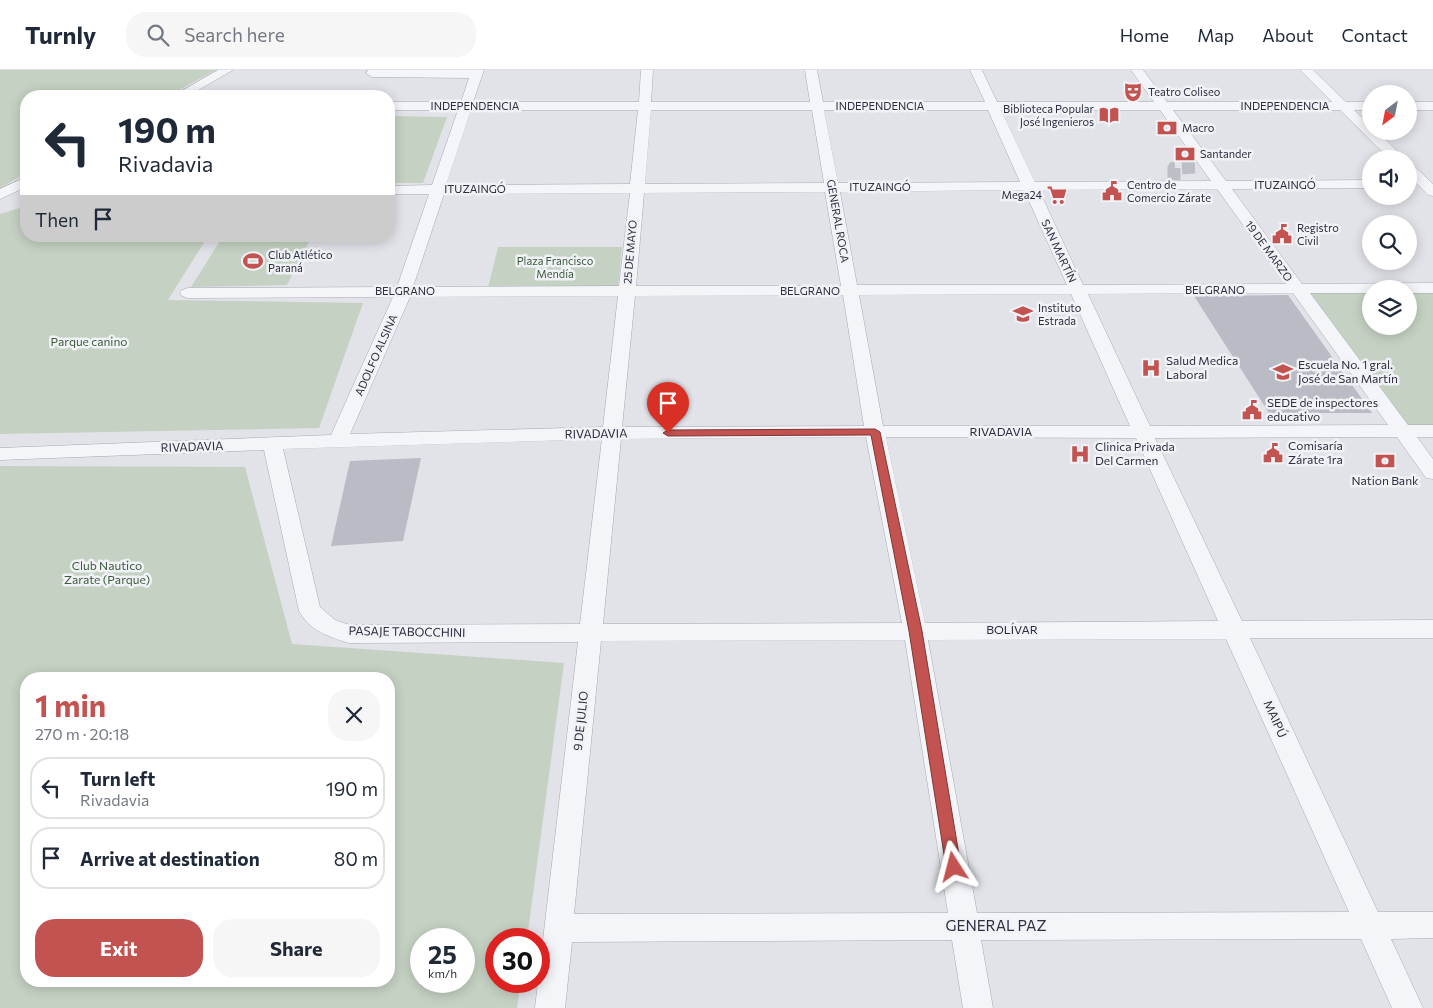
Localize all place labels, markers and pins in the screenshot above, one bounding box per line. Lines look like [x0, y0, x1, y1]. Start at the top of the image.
theatre icon: Teatro Coliseo [1122, 81, 1144, 103]
place label: Teatro Coliseo [1148, 85, 1221, 98]
place label: Biblioteca Popular José Ingenieros [1003, 102, 1095, 129]
library icon: Biblioteca Popular José Ingenieros [1098, 104, 1120, 126]
bank icon: Macro [1156, 117, 1178, 139]
place label: Macro [1182, 121, 1215, 134]
bank icon: Santander [1174, 143, 1196, 165]
place label: Santander [1200, 147, 1252, 160]
place label: Centro de Comercio Zárate [1127, 178, 1211, 204]
public building icon: Centro de Comercio Zárate [1101, 180, 1123, 202]
supermarket icon: Mega24 [1046, 184, 1068, 206]
place label: Mega24 [1002, 188, 1042, 201]
place label: Registro Civil [1297, 221, 1339, 247]
public building icon: Registro Civil [1271, 223, 1293, 245]
place label: Club Atlético Paraná [268, 248, 333, 274]
sports icon: Club Atlético Paraná [242, 250, 264, 272]
place label: Instituto Estrada [1038, 301, 1082, 327]
school or university icon: Instituto Estrada [1012, 303, 1034, 325]
place label: Salud Medica Laboral [1166, 353, 1238, 381]
hospital icon: Salud Medica Laboral [1140, 357, 1162, 379]
place label: Escuela No. 1 gral. José de San Martín [1298, 357, 1398, 386]
school or university icon: Escuela No. 1 gral. José de San Martín [1272, 361, 1294, 383]
pin [647, 382, 689, 433]
place label: SEDE de inspectores educativo [1267, 395, 1378, 423]
public building icon: SEDE de inspectores educativo [1241, 399, 1263, 421]
place label: Comisaría Zárate 1ra [1288, 438, 1343, 466]
place label: Clinica Privada Del Carmen [1095, 439, 1175, 467]
public building icon: Comisaría Zárate 1ra [1262, 442, 1284, 464]
hospital icon: Clinica Privada Del Carmen [1069, 443, 1091, 465]
bank icon: Nation Bank [1374, 450, 1396, 472]
place label: Nation Bank [1351, 473, 1419, 487]

